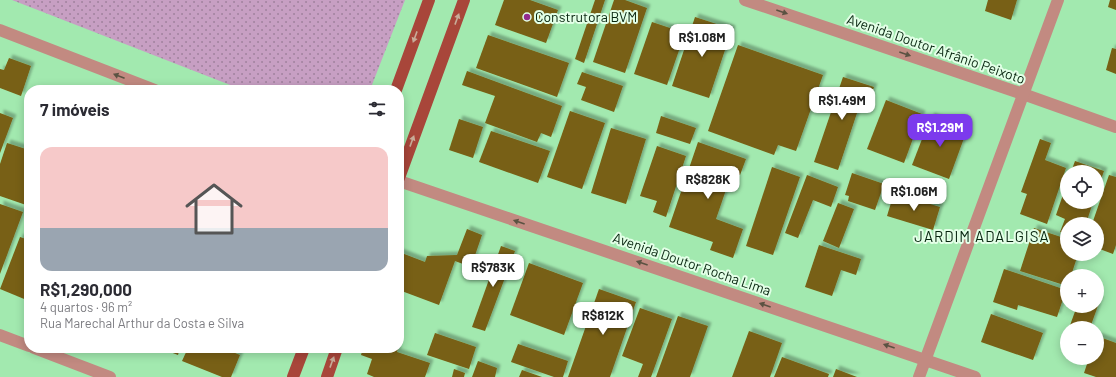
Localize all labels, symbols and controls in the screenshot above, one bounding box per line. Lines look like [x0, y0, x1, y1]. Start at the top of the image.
place label: Construtora BVM [535, 8, 637, 25]
one-way arrow [777, 10, 789, 16]
street label: Avenida Doutor Afrânio Peixoto [845, 10, 1028, 87]
marker: Construtora BVM [522, 12, 532, 22]
one-way arrow [454, 13, 460, 25]
pin: R$1.08M [665, 24, 739, 58]
text: R$1.08M [679, 29, 725, 45]
one-way arrow [412, 31, 418, 43]
one-way arrow [900, 51, 912, 57]
one-way arrow [112, 72, 124, 78]
pin: R$1.49M [805, 87, 879, 121]
text: R$1.49M [818, 92, 866, 108]
icon: filters [366, 98, 388, 120]
text: 7 imóveis [40, 99, 110, 119]
pin: R$1.29M [903, 114, 977, 148]
text: R$1.29M [916, 119, 964, 135]
one-way arrow [410, 135, 416, 147]
map controls [1060, 165, 1104, 365]
button: locate [1060, 165, 1104, 209]
pin: R$828K [675, 166, 741, 200]
text: R$828K [686, 171, 730, 187]
icon: home [178, 173, 250, 245]
pin: R$1.06M [877, 178, 951, 212]
text: R$1.06M [891, 183, 937, 199]
button: layers [1060, 217, 1104, 261]
one-way arrow [513, 218, 525, 224]
district label: JARDIM ADALGISA [914, 227, 1050, 245]
street label: Avenida Doutor Rocha Lima [611, 228, 773, 299]
pin: R$783K [460, 254, 526, 288]
text: R$783K [471, 259, 515, 275]
one-way arrow [636, 260, 648, 266]
button: + [1060, 269, 1104, 313]
text: R$1,290,000 [40, 279, 132, 299]
text: 4 quartos · 96 m² [40, 299, 132, 315]
one-way arrow [759, 301, 771, 307]
pin: R$812K [570, 302, 636, 336]
text: R$812K [582, 307, 624, 323]
text: Rua Marechal Arthur da Costa e Silva [40, 315, 244, 331]
button: − [1060, 321, 1104, 365]
one-way arrow [882, 343, 894, 349]
one-way arrow [329, 356, 335, 368]

